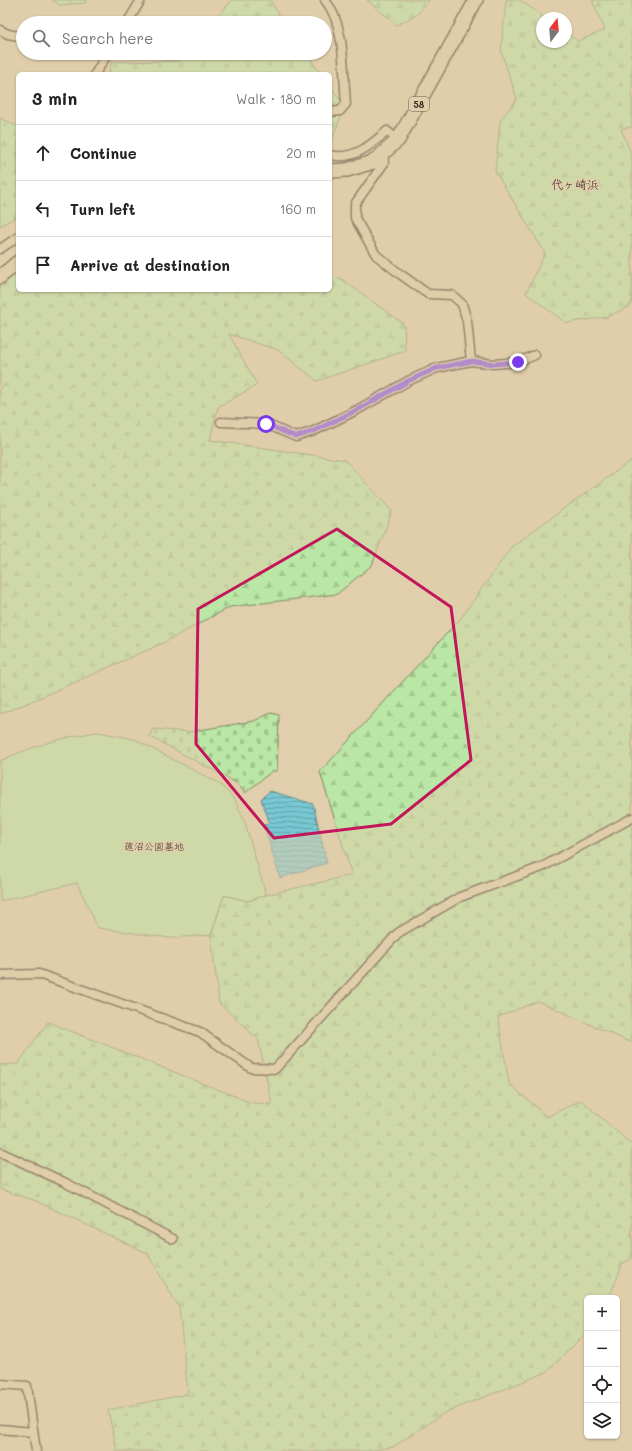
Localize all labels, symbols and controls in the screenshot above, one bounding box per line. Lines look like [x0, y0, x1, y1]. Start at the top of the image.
north arrow [536, 12, 572, 48]
search box [16, 16, 332, 60]
icon: search [30, 27, 52, 49]
text: Search here [62, 28, 153, 48]
text: 3 min [32, 87, 77, 109]
text: Walk · 180 m [236, 90, 316, 107]
road number: 58 [409, 97, 429, 111]
icon: ahead [32, 142, 54, 164]
text: Continue [70, 143, 137, 163]
text: 20 m [286, 144, 316, 161]
district label: 代ヶ崎浜 [551, 176, 599, 192]
icon: left [32, 198, 54, 220]
text: Turn left [70, 199, 135, 219]
text: 160 m [280, 200, 316, 217]
icon: arrive [32, 254, 54, 276]
text: Arrive at destination [70, 255, 230, 275]
route end [509, 353, 527, 371]
route start [257, 415, 275, 433]
park label: 蓮沼公園墓地 [124, 839, 184, 853]
map controls [584, 1295, 620, 1439]
button: + [584, 1295, 620, 1331]
button: − [584, 1331, 620, 1367]
button: locate [584, 1367, 620, 1403]
button: layers [584, 1403, 620, 1439]

